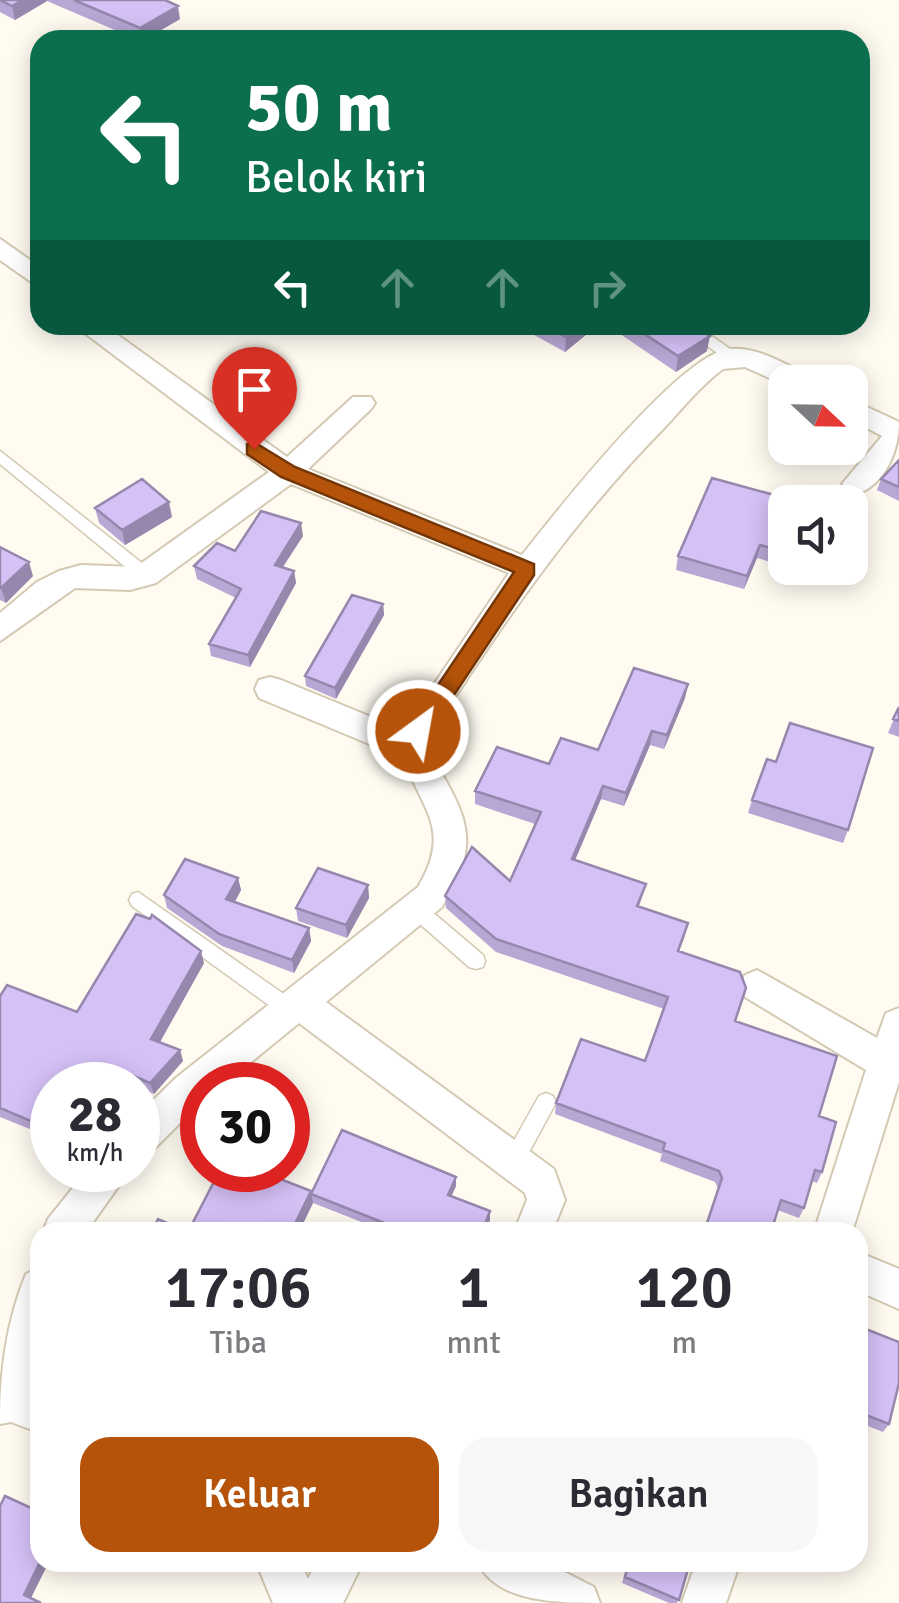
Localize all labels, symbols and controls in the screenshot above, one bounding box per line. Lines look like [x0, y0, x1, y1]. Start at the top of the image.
text: 50 m [245, 64, 393, 150]
icon: left [80, 70, 210, 200]
text: Belok kiri [245, 150, 427, 205]
icon: left [265, 260, 320, 315]
icon: ahead [370, 260, 425, 315]
icon: ahead [475, 260, 530, 315]
icon: right [580, 260, 635, 315]
pin [212, 347, 297, 450]
icon: arrive [227, 362, 282, 417]
north arrow [768, 365, 868, 465]
map controls [768, 365, 868, 585]
button: sound [768, 485, 868, 585]
position arrow [366, 679, 470, 783]
speed limit sign: 30 [180, 1062, 310, 1192]
text: 28 [68, 1084, 122, 1146]
text: km/h [67, 1137, 123, 1168]
text: 17:06 [165, 1251, 312, 1325]
text: 1 [457, 1251, 490, 1325]
text: 120 [636, 1251, 733, 1325]
text: Tiba [210, 1323, 267, 1362]
text: mnt [447, 1323, 501, 1362]
text: m [672, 1323, 697, 1362]
button: Keluar [80, 1437, 439, 1552]
button: Bagikan [459, 1437, 818, 1552]

